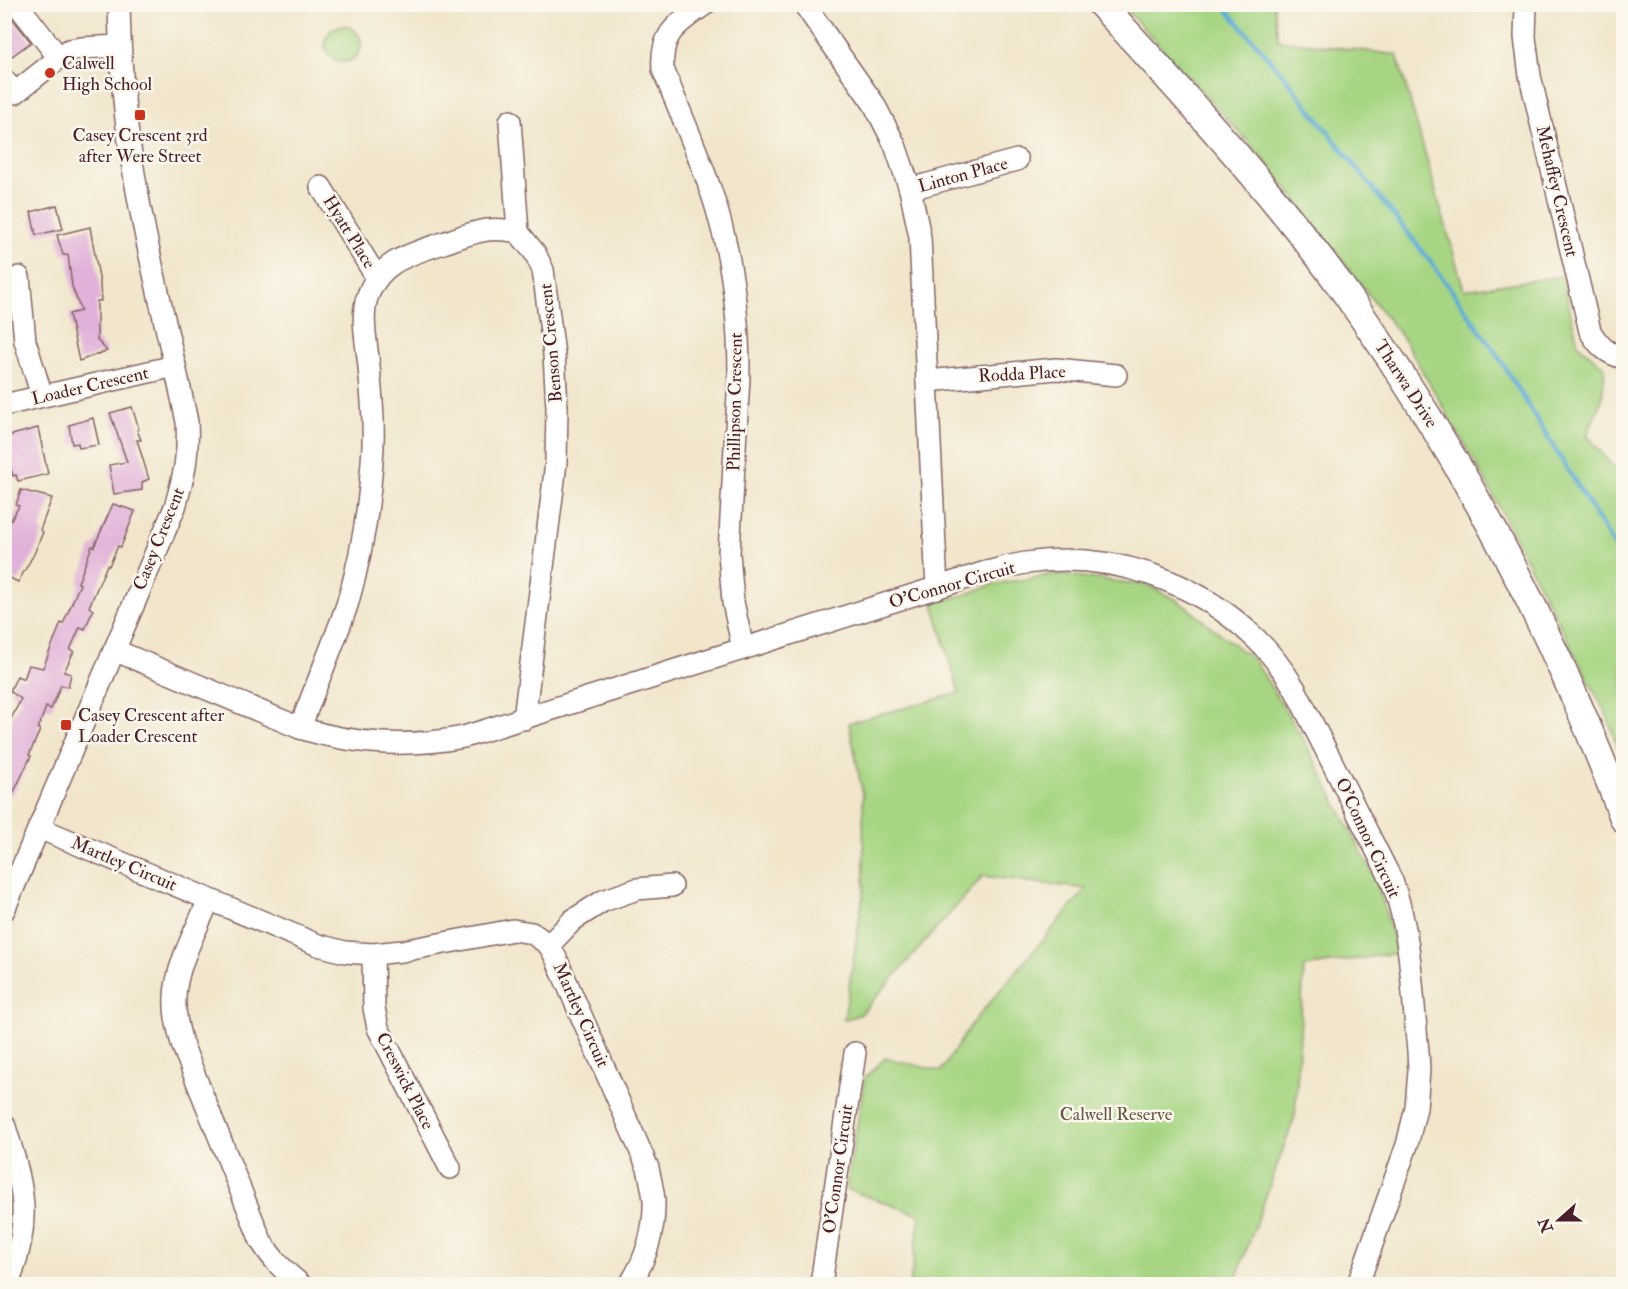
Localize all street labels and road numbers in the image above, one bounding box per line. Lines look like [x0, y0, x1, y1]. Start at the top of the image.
street label: Mehaffey Crescent [1531, 123, 1583, 259]
street label: Linton Place [916, 152, 1011, 198]
street label: Hyatt Place [317, 191, 381, 274]
street label: Benson Crescent [534, 282, 568, 404]
street label: Phillipson Crescent [722, 332, 748, 472]
street label: Tharwa Drive [1369, 336, 1443, 433]
street label: Rodda Place [978, 360, 1067, 388]
street label: Loader Crescent [29, 361, 151, 411]
street label: Casey Crescent [128, 484, 190, 594]
street label: O'Connor Circuit [886, 556, 1018, 614]
street label: O'Connor Circuit [1330, 774, 1406, 902]
street label: Martley Circuit [68, 831, 180, 897]
street label: Martley Circuit [548, 959, 614, 1071]
street label: Creswick Place [371, 1028, 440, 1134]
street label: O'Connor Circuit [818, 1103, 858, 1235]

